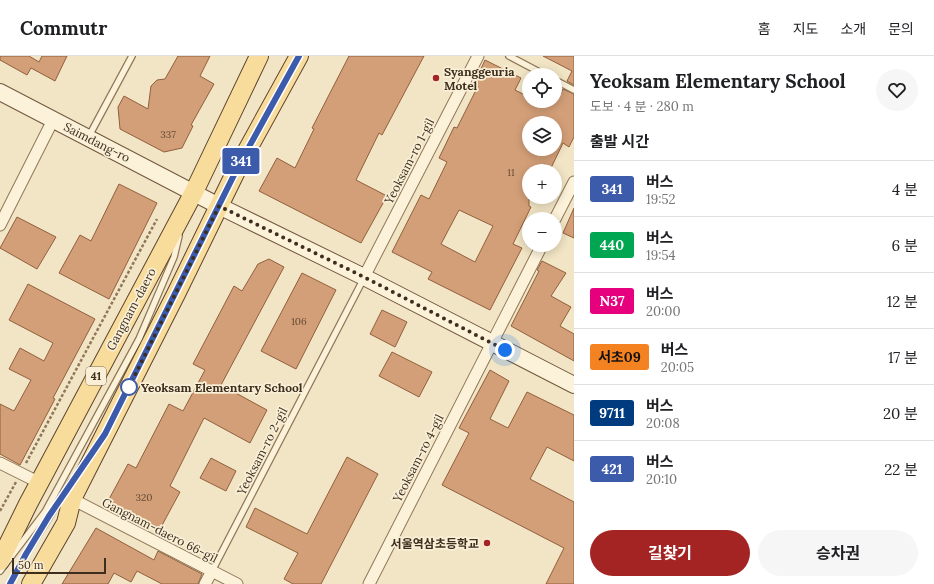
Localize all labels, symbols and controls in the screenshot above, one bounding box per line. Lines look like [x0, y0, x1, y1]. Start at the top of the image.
text: Commutr [20, 16, 107, 40]
text: 홈 [758, 20, 771, 38]
text: 지도 [793, 20, 818, 38]
text: 소개 [840, 20, 866, 38]
text: 문의 [888, 20, 914, 38]
place label: Syanggeuria Motel [444, 64, 515, 93]
map controls [522, 68, 562, 252]
button: locate [522, 68, 562, 108]
text: Yeoksam Elementary School [590, 69, 846, 93]
button: heart [876, 69, 918, 111]
marker: Syanggeuria Motel [431, 73, 441, 83]
text: 도보 · 4 분 · 280 m [590, 98, 694, 115]
street label: Yeoksam-ro 1-gil [380, 116, 437, 207]
button: layers [522, 116, 562, 156]
street label: Saimdang-ro [61, 119, 133, 165]
house number: 337 [160, 128, 176, 141]
text: 출발 시간 [590, 132, 649, 151]
line badge: 341 [218, 148, 264, 174]
text: 341 [230, 152, 252, 170]
button: + [522, 164, 562, 204]
house number: 11 [507, 166, 515, 179]
text: 버스 [646, 172, 674, 191]
text: 341 [601, 180, 623, 198]
text: 4 분 [892, 180, 918, 199]
text: 19:52 [646, 191, 676, 208]
button: − [522, 212, 562, 252]
text: 버스 [646, 228, 674, 247]
text: 440 [600, 236, 624, 254]
text: 6 분 [892, 236, 918, 255]
text: 19:54 [646, 247, 676, 264]
street label: Gangnam-daero [103, 265, 159, 353]
text: 버스 [646, 284, 674, 303]
text: N37 [599, 292, 625, 310]
text: 12 분 [887, 292, 918, 311]
text: 20:00 [646, 303, 680, 320]
house number: 106 [291, 315, 307, 328]
your location [495, 340, 515, 360]
text: 버스 [661, 340, 688, 359]
text: 서초09 [598, 348, 641, 366]
text: 17 분 [888, 348, 918, 367]
text: 20:05 [661, 359, 694, 376]
road number: 41 [86, 367, 106, 385]
marker: Yeoksam Elementary School [120, 378, 138, 396]
place label: Yeoksam Elementary School [141, 380, 303, 395]
text: 버스 [646, 396, 674, 415]
text: 9711 [599, 404, 625, 422]
text: 20 분 [883, 404, 918, 423]
street label: Yeoksam-ro 2-gil [233, 405, 291, 498]
street label: Yeoksam-ro 4-gil [389, 412, 447, 505]
text: 20:08 [646, 415, 680, 432]
text: 버스 [646, 452, 674, 471]
text: 421 [602, 460, 622, 478]
text: 22 분 [884, 460, 918, 479]
text: 20:10 [646, 471, 677, 488]
house number: 320 [135, 491, 153, 504]
street label: Gangnam-daero 66-gil [100, 494, 220, 566]
button: 길찾기 [590, 530, 750, 576]
button: 승차권 [758, 530, 918, 576]
place label: 서울역삼초등학교 [391, 536, 479, 551]
marker: 서울역삼초등학교 [482, 538, 492, 548]
scale bar [12, 556, 106, 575]
text: 50 m [18, 558, 44, 572]

